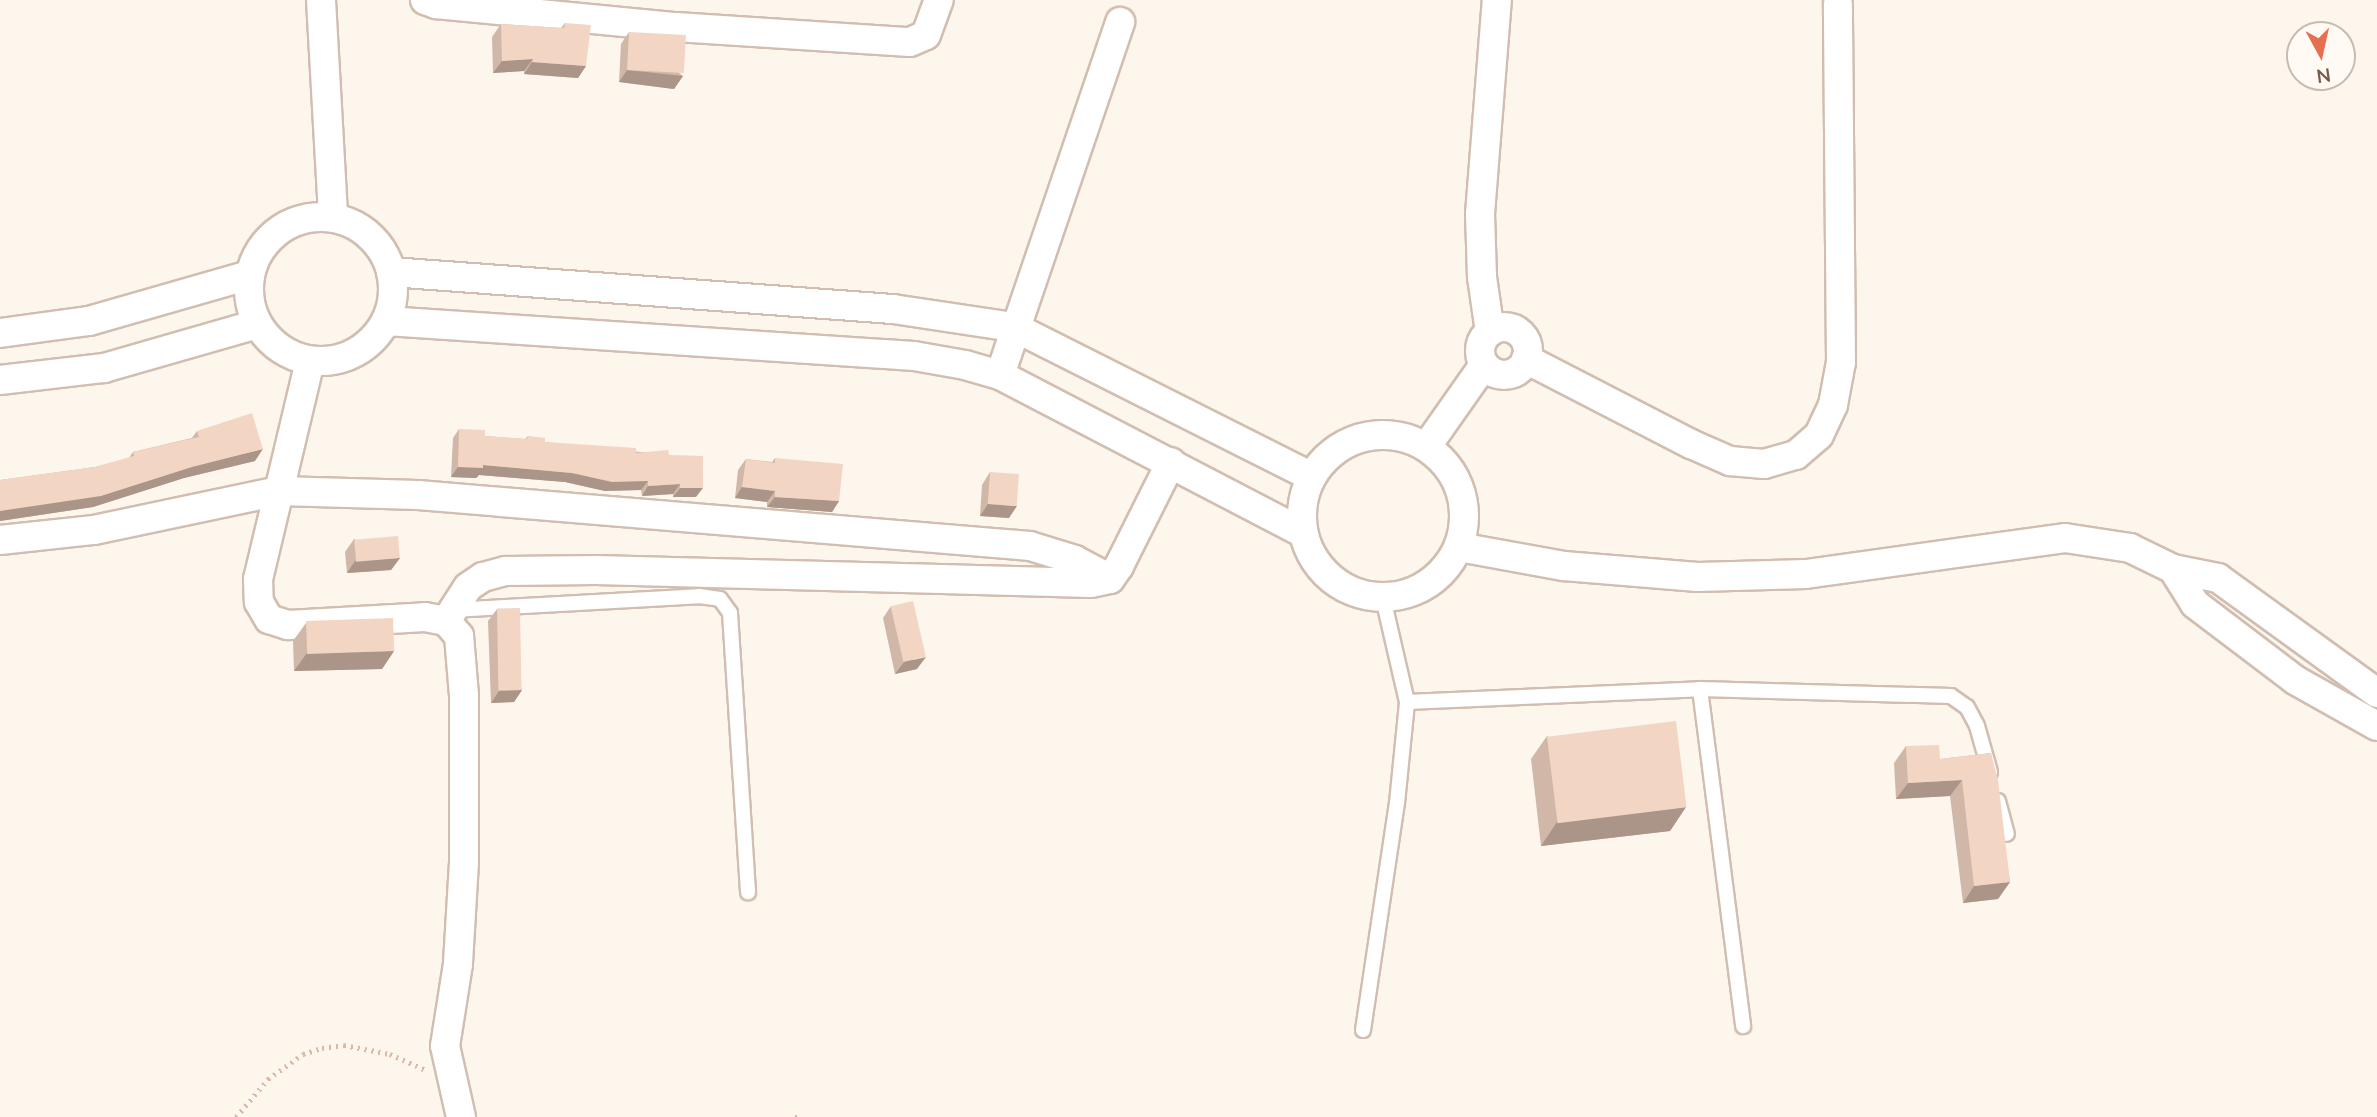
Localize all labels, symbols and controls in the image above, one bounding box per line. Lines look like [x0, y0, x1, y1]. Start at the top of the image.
north arrow [2286, 21, 2356, 91]
text: N [2315, 61, 2332, 89]

